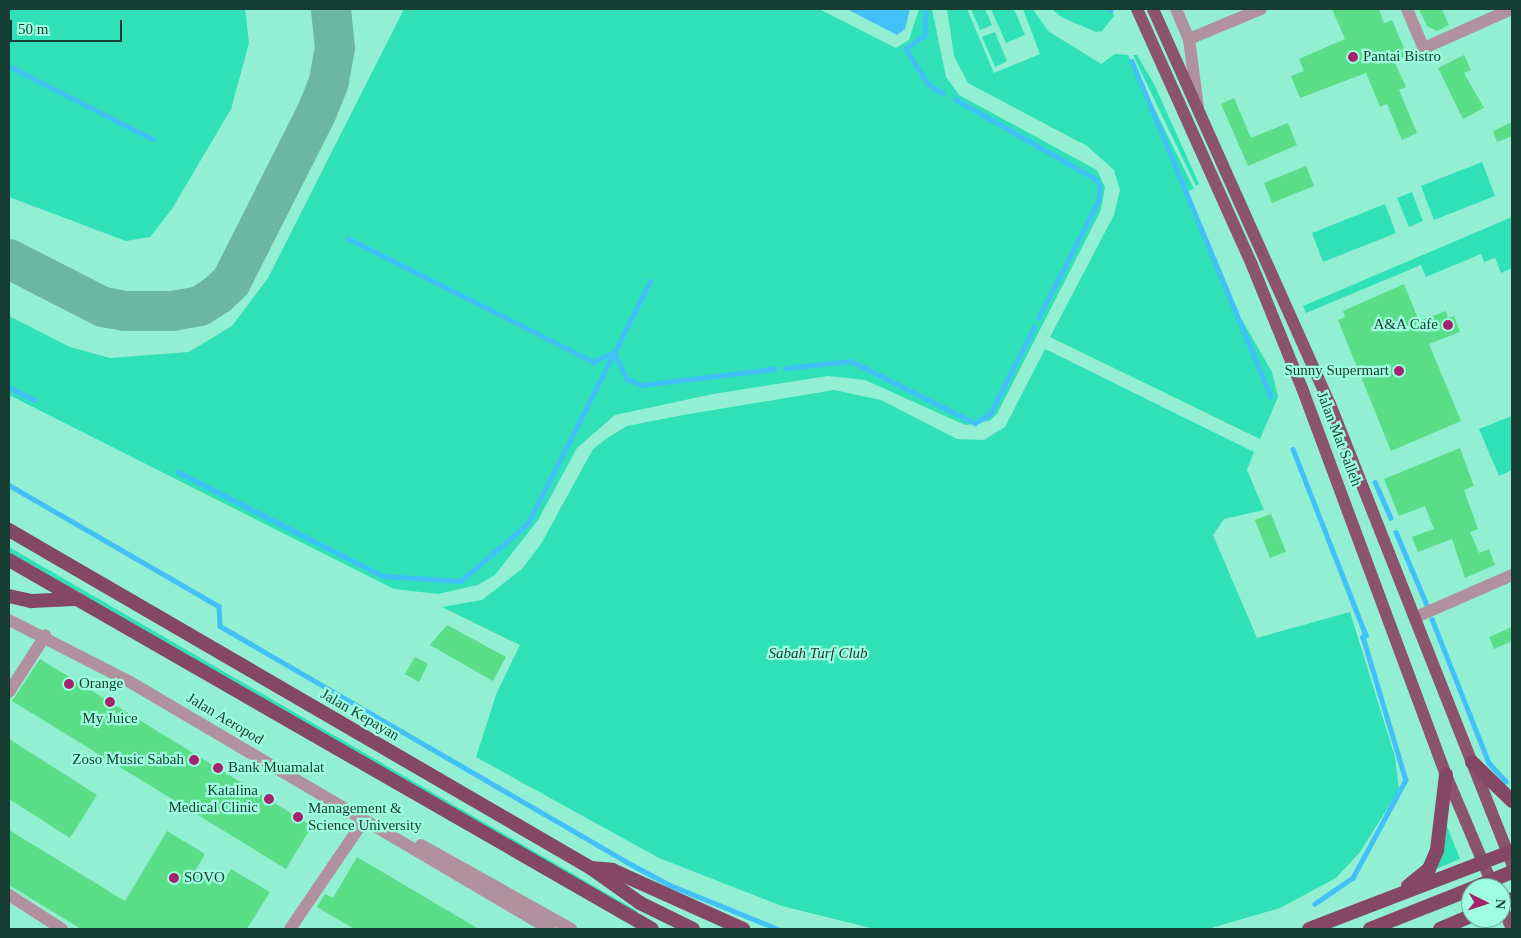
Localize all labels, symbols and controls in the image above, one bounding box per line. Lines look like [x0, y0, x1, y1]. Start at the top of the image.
scale bar [12, 10, 125, 42]
text: 50 m [18, 21, 48, 37]
place label: Pantai Bistro [1363, 48, 1441, 66]
marker: Pantai Bistro [1347, 51, 1359, 63]
place label: A&A Cafe [1373, 316, 1438, 334]
marker: A&A Cafe [1442, 319, 1454, 331]
place label: Sunny Supermart [1284, 362, 1389, 380]
marker: Sunny Supermart [1393, 365, 1405, 377]
street label: Jalan Mat Salleh [1313, 389, 1365, 489]
park label: Sabah Turf Club [768, 645, 868, 663]
place label: Orange [79, 675, 123, 693]
marker: Orange [63, 678, 75, 690]
street label: Jalan Kepayan [317, 685, 403, 745]
street label: Jalan Aeropod [183, 689, 267, 749]
marker: My Juice [104, 696, 116, 708]
place label: My Juice [82, 710, 138, 728]
place label: Zoso Music Sabah [72, 751, 184, 769]
marker: Zoso Music Sabah [188, 754, 200, 766]
place label: Bank Muamalat [228, 759, 324, 777]
marker: Bank Muamalat [212, 762, 224, 774]
place label: Katalina Medical Clinic [168, 781, 258, 816]
marker: Katalina Medical Clinic [262, 792, 276, 806]
place label: Management & Science University [308, 799, 422, 834]
marker: Management & Science University [292, 811, 304, 823]
place label: SOVO [184, 869, 225, 887]
marker: SOVO [168, 872, 180, 884]
north arrow [1461, 878, 1511, 928]
text: N [1493, 898, 1508, 910]

